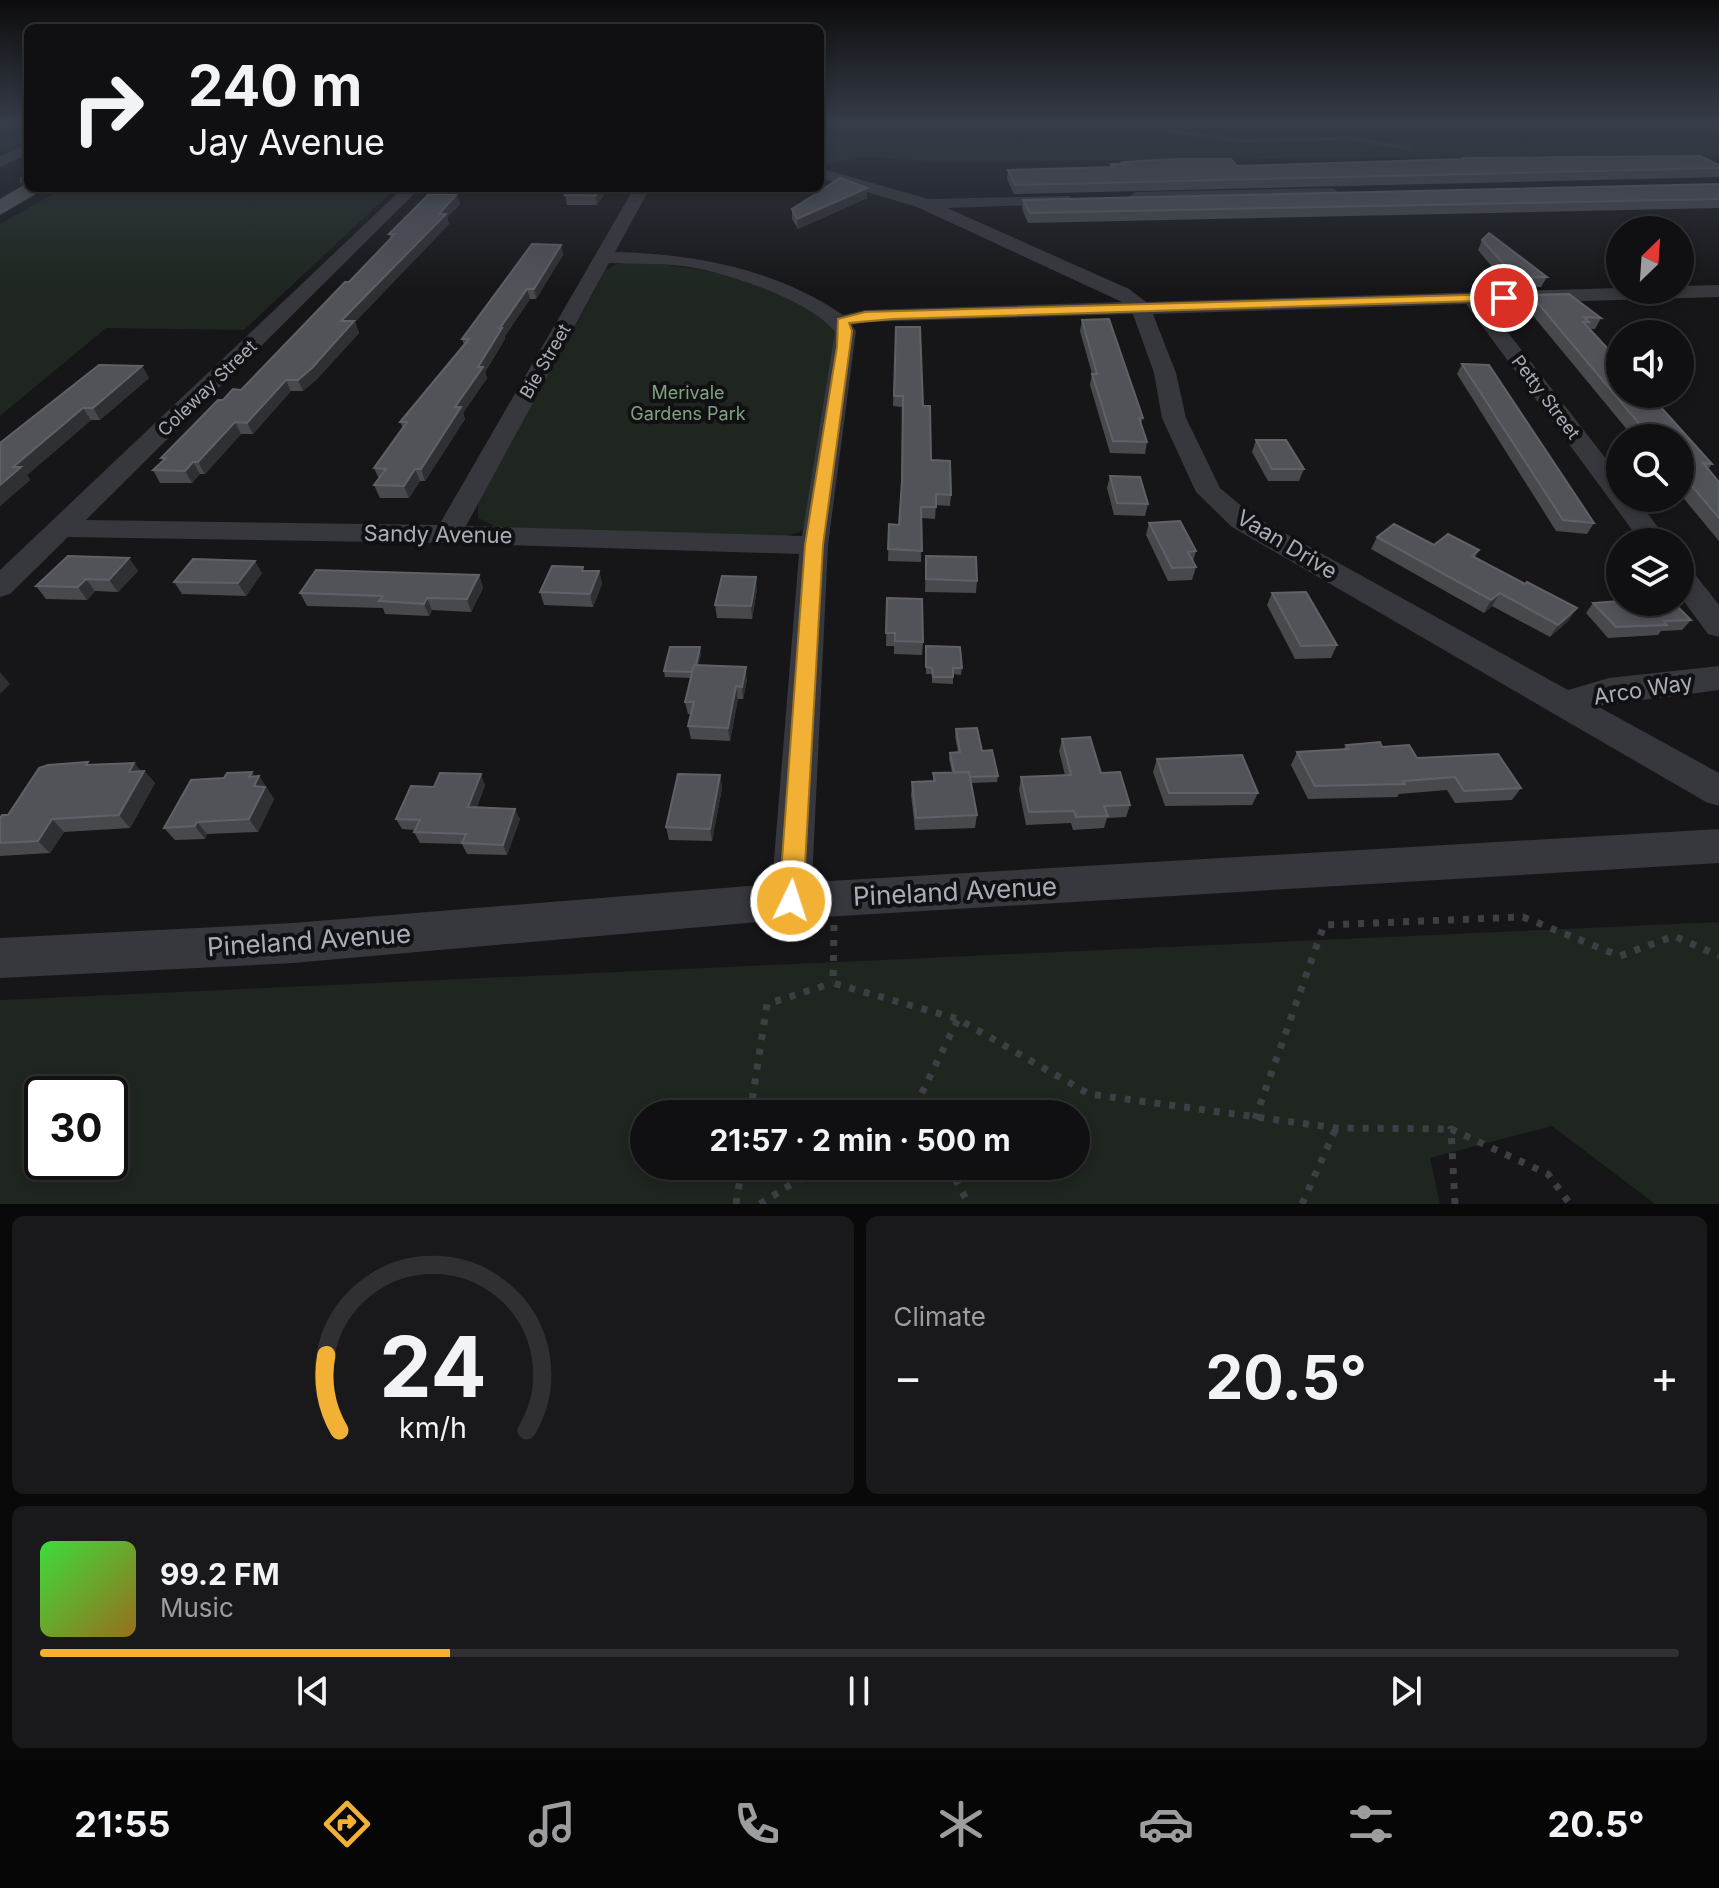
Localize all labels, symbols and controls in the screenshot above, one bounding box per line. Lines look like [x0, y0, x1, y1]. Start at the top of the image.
text: 240 m [188, 52, 362, 120]
icon: right [56, 56, 160, 160]
text: Jay Avenue [188, 120, 385, 164]
north arrow [1606, 216, 1694, 304]
map controls [1606, 216, 1694, 616]
pin [1470, 264, 1538, 332]
icon: arrive [1482, 276, 1526, 320]
street label: Bie Street [515, 320, 575, 402]
button: sound [1606, 320, 1694, 408]
street label: Coleway Street [153, 336, 261, 440]
street label: Petty Street [1508, 351, 1584, 443]
park label: Merivale Gardens Park [630, 382, 746, 424]
button: search [1606, 424, 1694, 512]
street label: Vaan Drive [1232, 504, 1342, 584]
street label: Sandy Avenue [363, 520, 513, 548]
button: layers [1606, 528, 1694, 616]
street label: Arco Way [1592, 668, 1694, 710]
position arrow [749, 859, 833, 943]
street label: Pineland Avenue [852, 870, 1058, 912]
street label: Pineland Avenue [206, 917, 412, 963]
speed limit sign: 30 [24, 1076, 128, 1180]
text: 21:57 · 2 min · 500 m [709, 1122, 1011, 1158]
text: Climate [894, 1301, 986, 1332]
text: 24 [379, 1316, 486, 1417]
text: 20.5° [1205, 1341, 1367, 1413]
text: − [894, 1350, 923, 1404]
text: + [1650, 1350, 1679, 1404]
text: km/h [399, 1410, 467, 1445]
text: 99.2 FM [160, 1556, 280, 1592]
text: Music [160, 1592, 234, 1623]
icon: previous [291, 1669, 335, 1713]
icon: pause [837, 1669, 881, 1713]
icon: next [1384, 1669, 1428, 1713]
icon: directions [319, 1796, 375, 1852]
icon: music [524, 1796, 580, 1852]
icon: phone [729, 1796, 785, 1852]
icon: climate [933, 1796, 989, 1852]
icon: car [1138, 1796, 1194, 1852]
icon: filters [1343, 1796, 1399, 1852]
text: 21:55 [74, 1802, 171, 1846]
text: 20.5° [1548, 1802, 1645, 1846]

